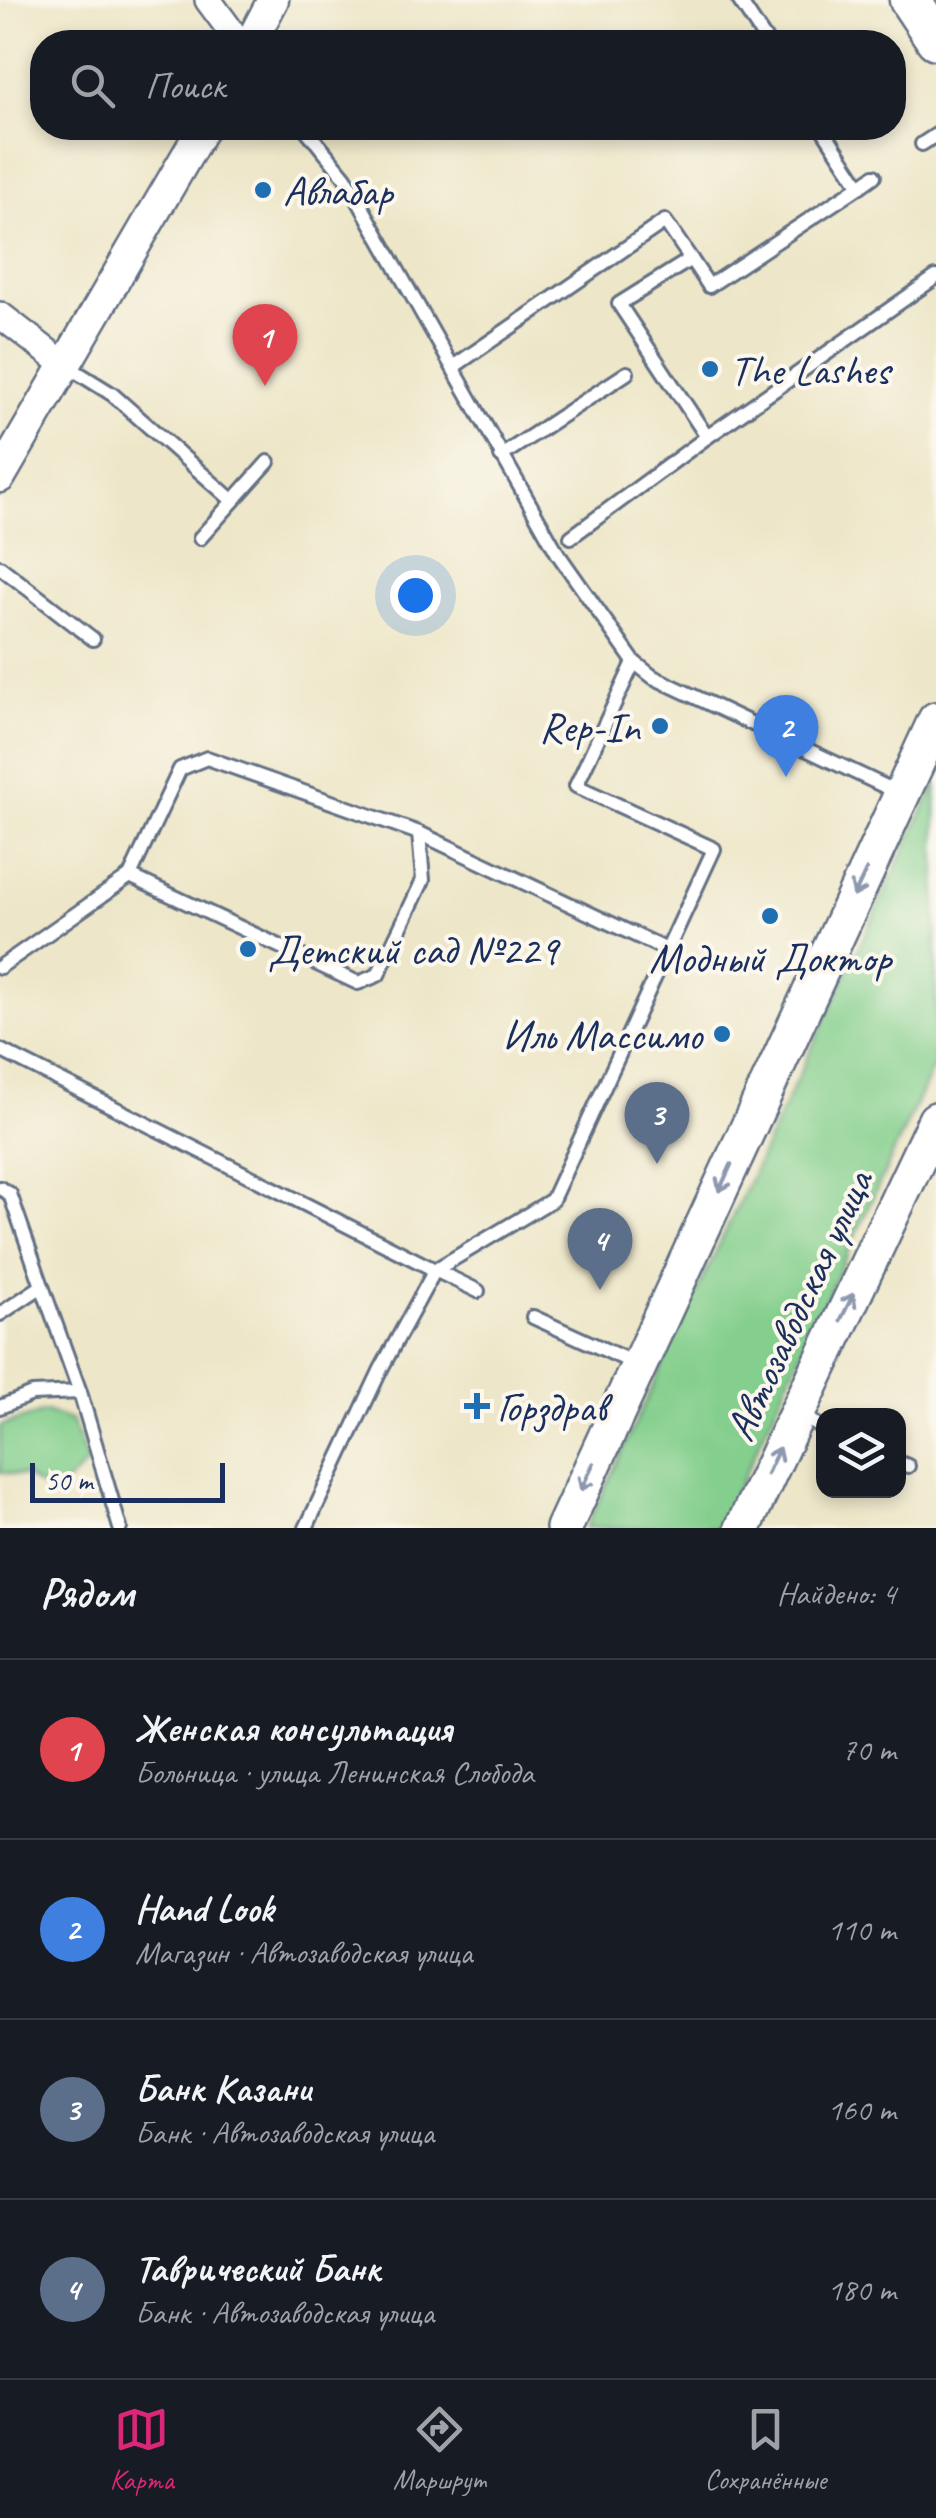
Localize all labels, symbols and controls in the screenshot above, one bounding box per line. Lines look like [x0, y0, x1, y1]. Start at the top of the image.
search box [30, 30, 906, 140]
icon: search [65, 58, 120, 113]
text: Поиск [145, 62, 225, 109]
place label: Авлабар [283, 165, 395, 218]
marker: Авлабар [252, 179, 274, 201]
pin: 1 [232, 304, 298, 386]
place label: The Lashes [730, 344, 893, 397]
marker: The Lashes [699, 358, 721, 380]
your location [390, 570, 441, 621]
pin: 2 [754, 694, 818, 777]
place label: Rep-In [539, 701, 641, 754]
marker: Rep-In [649, 715, 671, 737]
one-way arrow [850, 867, 869, 897]
marker: Модный Доктор [759, 905, 781, 927]
place label: Детский сад №229 [268, 924, 561, 977]
place label: Модный Доктор [649, 932, 894, 985]
marker: Детский сад №229 [237, 938, 259, 960]
place label: Иль Массимо [502, 1009, 704, 1062]
marker: Иль Массимо [711, 1023, 733, 1045]
pin: 3 [624, 1082, 690, 1164]
street label: Автозаводская улица [714, 1159, 886, 1449]
one-way arrow [715, 1162, 733, 1193]
pin: 4 [568, 1208, 632, 1290]
one-way arrow [838, 1293, 857, 1323]
place label: Горздрав [497, 1381, 613, 1434]
marker: Горздрав [466, 1395, 488, 1417]
map controls [816, 1408, 906, 1498]
button: layers [816, 1408, 906, 1498]
one-way arrow [765, 1447, 784, 1477]
scale bar [30, 1458, 225, 1502]
one-way arrow [577, 1461, 595, 1492]
text: 50 m [45, 1463, 93, 1498]
text: Рядом [40, 1567, 134, 1620]
text: Найдено: 4 [777, 1573, 896, 1614]
text: Женская консультация [135, 1705, 452, 1752]
text: 1 [65, 1729, 80, 1770]
text: 70 m [842, 1729, 896, 1770]
text: Больница · улица Ленинская Слобода [135, 1752, 534, 1793]
text: Hand Look [135, 1885, 274, 1932]
text: 2 [65, 1909, 80, 1950]
text: 110 m [827, 1909, 896, 1950]
text: Магазин · Автозаводская улица [135, 1932, 472, 1973]
text: Банк Казани [135, 2065, 311, 2112]
text: 3 [65, 2089, 80, 2130]
text: 160 m [827, 2089, 896, 2130]
text: Банк · Автозаводская улица [135, 2112, 434, 2153]
text: Таврический Банк [135, 2245, 380, 2292]
text: 4 [65, 2269, 80, 2310]
text: 180 m [827, 2269, 896, 2310]
text: Банк · Автозаводская улица [135, 2292, 434, 2333]
tab: Карта [110, 2402, 174, 2497]
tab: Маршрут [393, 2402, 485, 2497]
tab: Сохранённые [705, 2402, 826, 2497]

